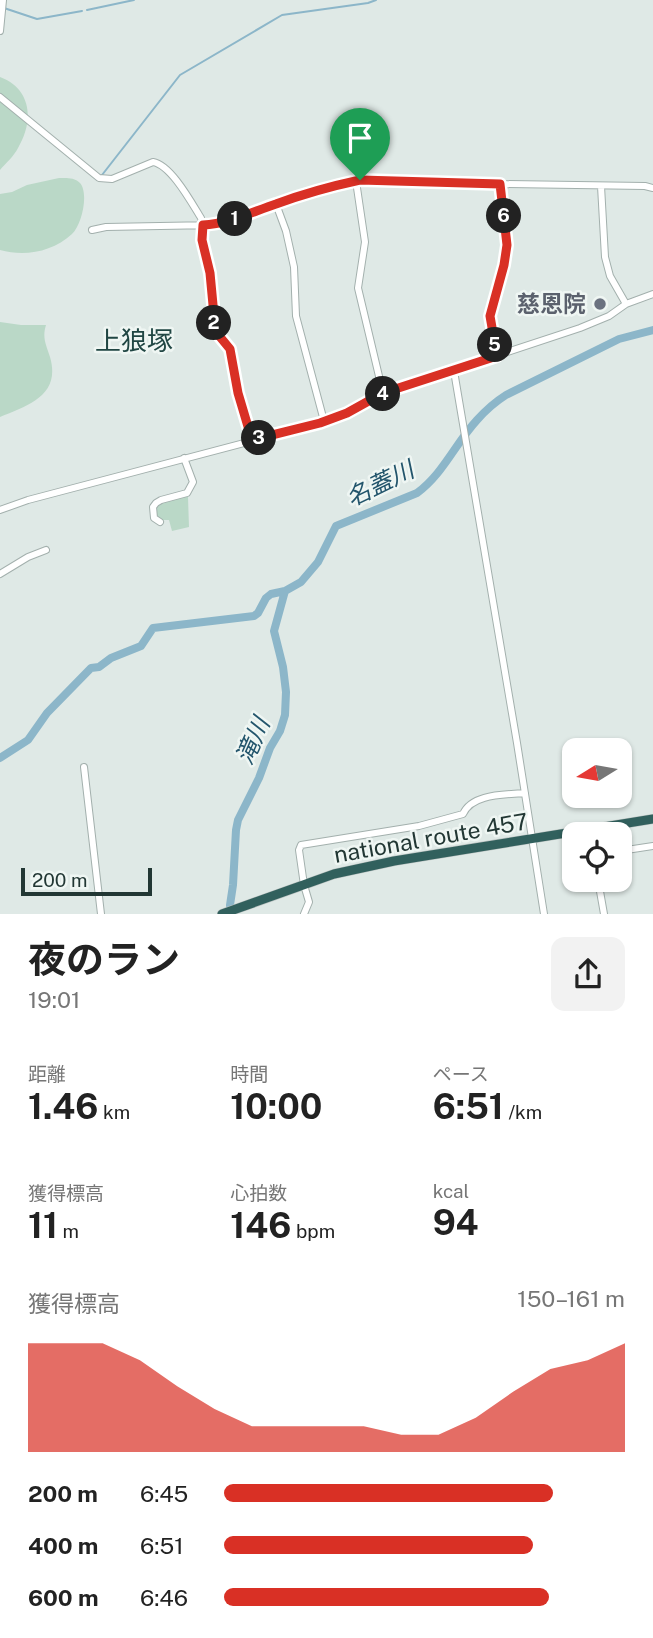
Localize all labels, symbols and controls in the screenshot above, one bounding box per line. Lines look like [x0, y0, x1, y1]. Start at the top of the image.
pin [330, 108, 390, 180]
icon: arrive [341, 119, 379, 157]
pin: 6 [486, 198, 522, 234]
pin: 1 [218, 202, 252, 236]
text: 6 [497, 204, 510, 226]
text: 1 [230, 207, 239, 229]
place label: 慈恩院 [517, 290, 586, 317]
marker: 慈恩院 [592, 296, 608, 312]
pin: 2 [196, 306, 232, 340]
text: 2 [207, 311, 220, 333]
district label: 上狼塚 [95, 325, 173, 356]
pin: 5 [477, 328, 512, 362]
text: 5 [488, 333, 501, 355]
pin: 4 [366, 376, 400, 412]
text: 4 [376, 382, 389, 404]
pin: 3 [242, 420, 276, 456]
text: 3 [252, 426, 265, 448]
water label: 名蓋川 [341, 453, 421, 511]
water label: 滝川 [230, 710, 276, 768]
north arrow [562, 738, 632, 808]
map controls [562, 738, 632, 892]
street label: national route 457 [332, 807, 530, 868]
button: locate [562, 822, 632, 892]
scale bar [21, 864, 152, 896]
text: 200 m [32, 869, 88, 891]
text: 夜のラン [28, 937, 180, 982]
button: share [551, 937, 625, 1011]
text: 19:01 [28, 986, 80, 1013]
text: 距離 [28, 1063, 66, 1085]
text: 時間 [230, 1063, 268, 1085]
text: ペース [433, 1063, 489, 1085]
text: 1.46 [28, 1086, 98, 1127]
text: 10:00 [230, 1086, 322, 1127]
text: 6:51 [433, 1086, 504, 1127]
text: km [98, 1101, 130, 1123]
text: /km [504, 1101, 542, 1123]
text: kcal [433, 1180, 469, 1202]
text: 獲得標高 [28, 1182, 104, 1204]
text: 心拍数 [230, 1182, 287, 1204]
text: 94 [433, 1202, 479, 1243]
text: 11 [28, 1205, 58, 1246]
text: 146 [230, 1205, 291, 1246]
text: m [58, 1220, 79, 1242]
text: bpm [291, 1220, 335, 1242]
text: 150–161 m [517, 1285, 625, 1312]
text: 獲得標高 [28, 1290, 120, 1317]
text: 200 m [28, 1480, 98, 1507]
text: 6:45 [140, 1480, 188, 1507]
text: 400 m [28, 1532, 98, 1559]
text: 6:51 [140, 1532, 184, 1559]
text: 600 m [28, 1584, 98, 1611]
text: 6:46 [140, 1584, 188, 1611]

